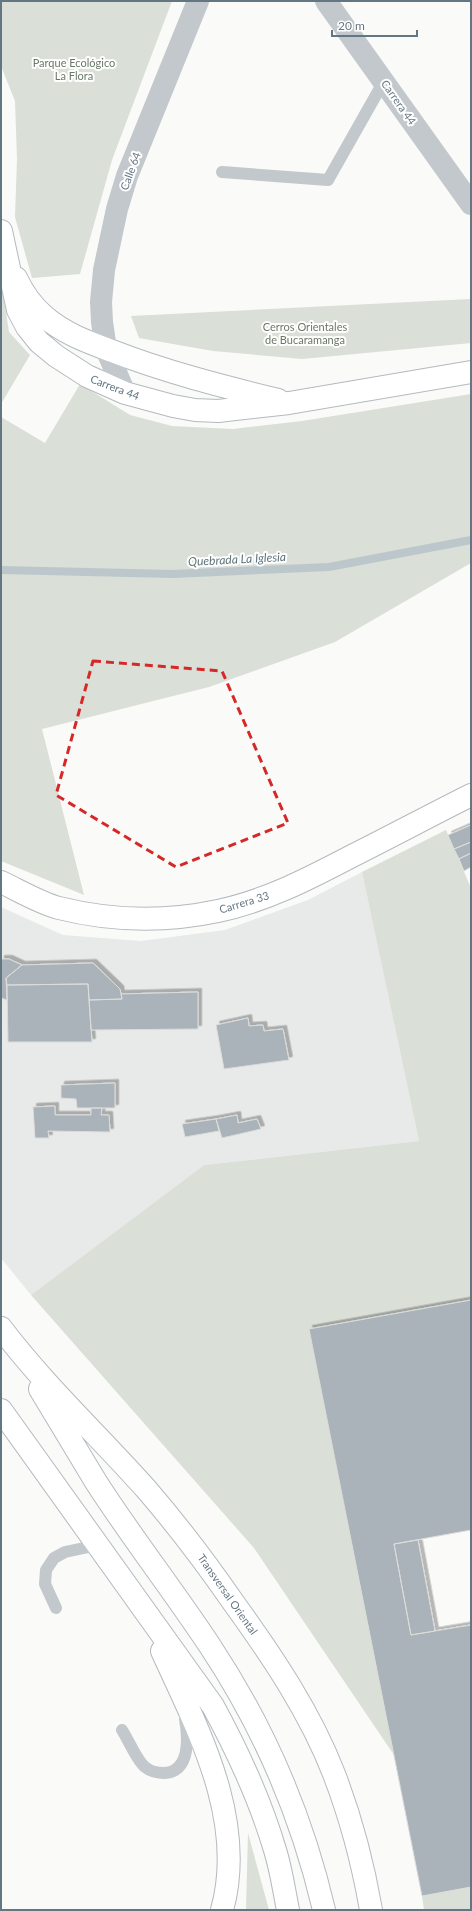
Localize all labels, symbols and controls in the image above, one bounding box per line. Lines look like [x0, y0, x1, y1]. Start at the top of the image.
scale bar [332, 12, 417, 38]
text: 20 m [338, 18, 365, 33]
park label: Parque Ecológico La Flora [33, 56, 115, 82]
street label: Carrera 44 [379, 77, 419, 127]
street label: Calle 64 [117, 150, 143, 192]
park label: Cerros Orientales de Bucaramanga [263, 320, 347, 346]
street label: Carrera 44 [89, 372, 142, 402]
water label: Quebrada La Iglesia [188, 549, 286, 569]
street label: Carrera 33 [218, 888, 270, 916]
street label: Transversal Oriental [195, 1551, 261, 1637]

